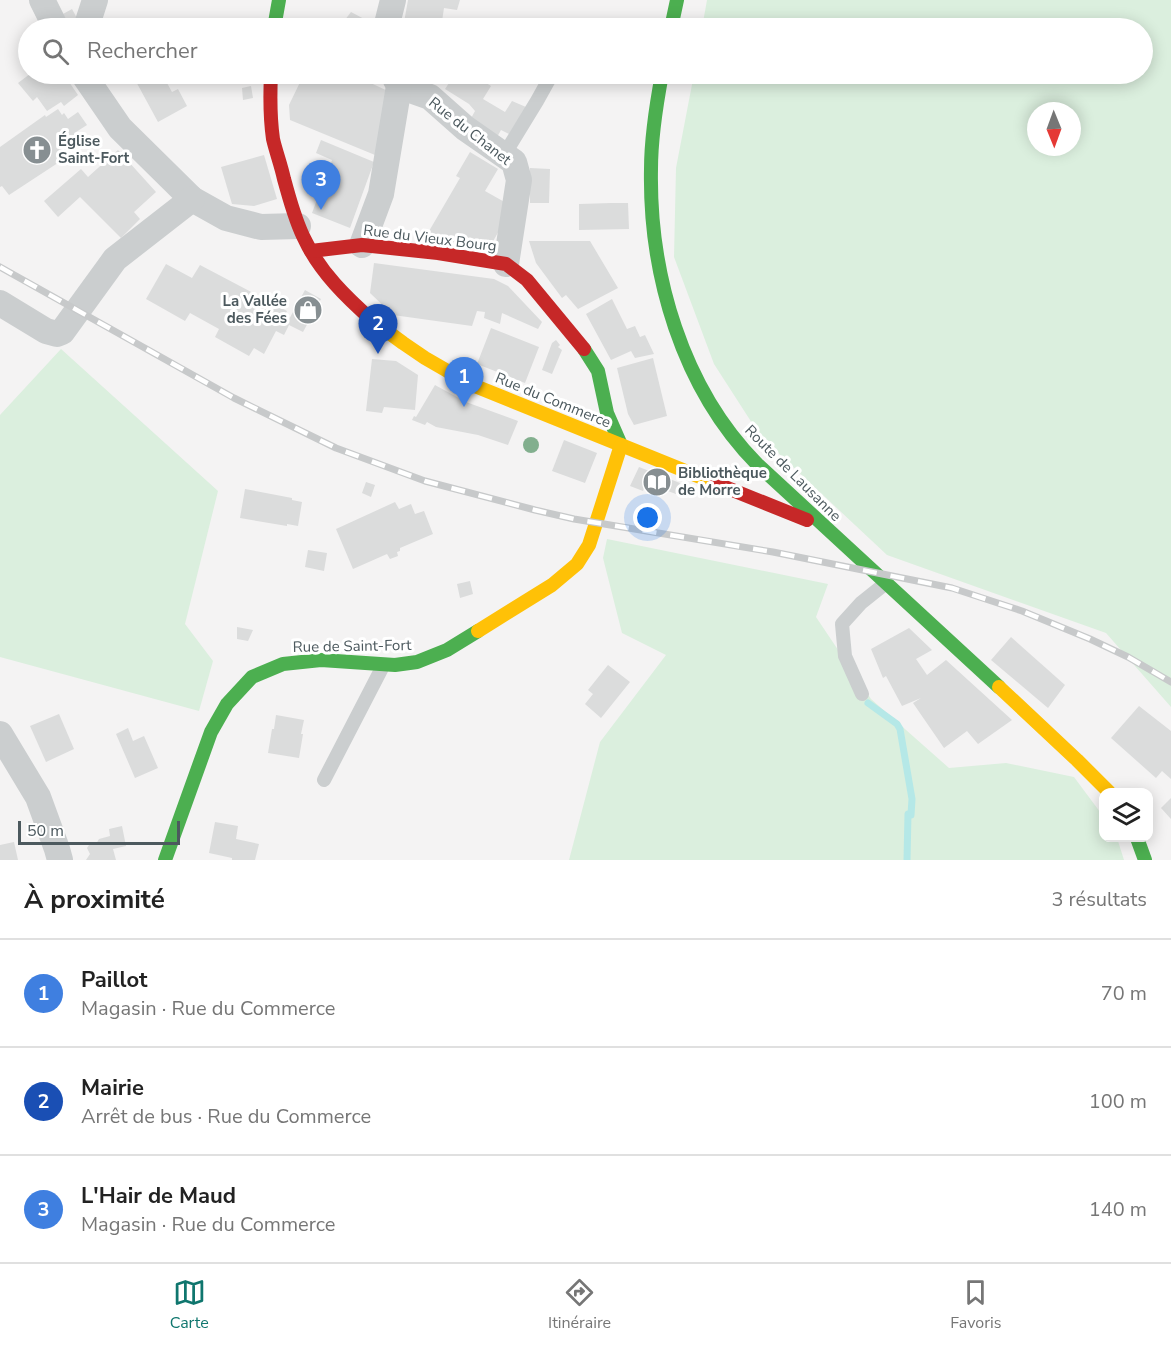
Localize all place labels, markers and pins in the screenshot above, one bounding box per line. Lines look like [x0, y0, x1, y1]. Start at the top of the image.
place label: Église Saint-Fort [58, 131, 130, 168]
church icon: Église Saint-Fort [21, 134, 53, 166]
pin: 3 [302, 160, 340, 210]
place label: La Vallée des Fées [223, 291, 287, 328]
shop icon: La Vallée des Fées [292, 294, 324, 326]
pin: 2 [358, 304, 398, 354]
pin: 1 [444, 358, 484, 407]
place label: Bibliothèque de Morre [678, 463, 767, 500]
library icon: Bibliothèque de Morre [641, 466, 673, 498]

